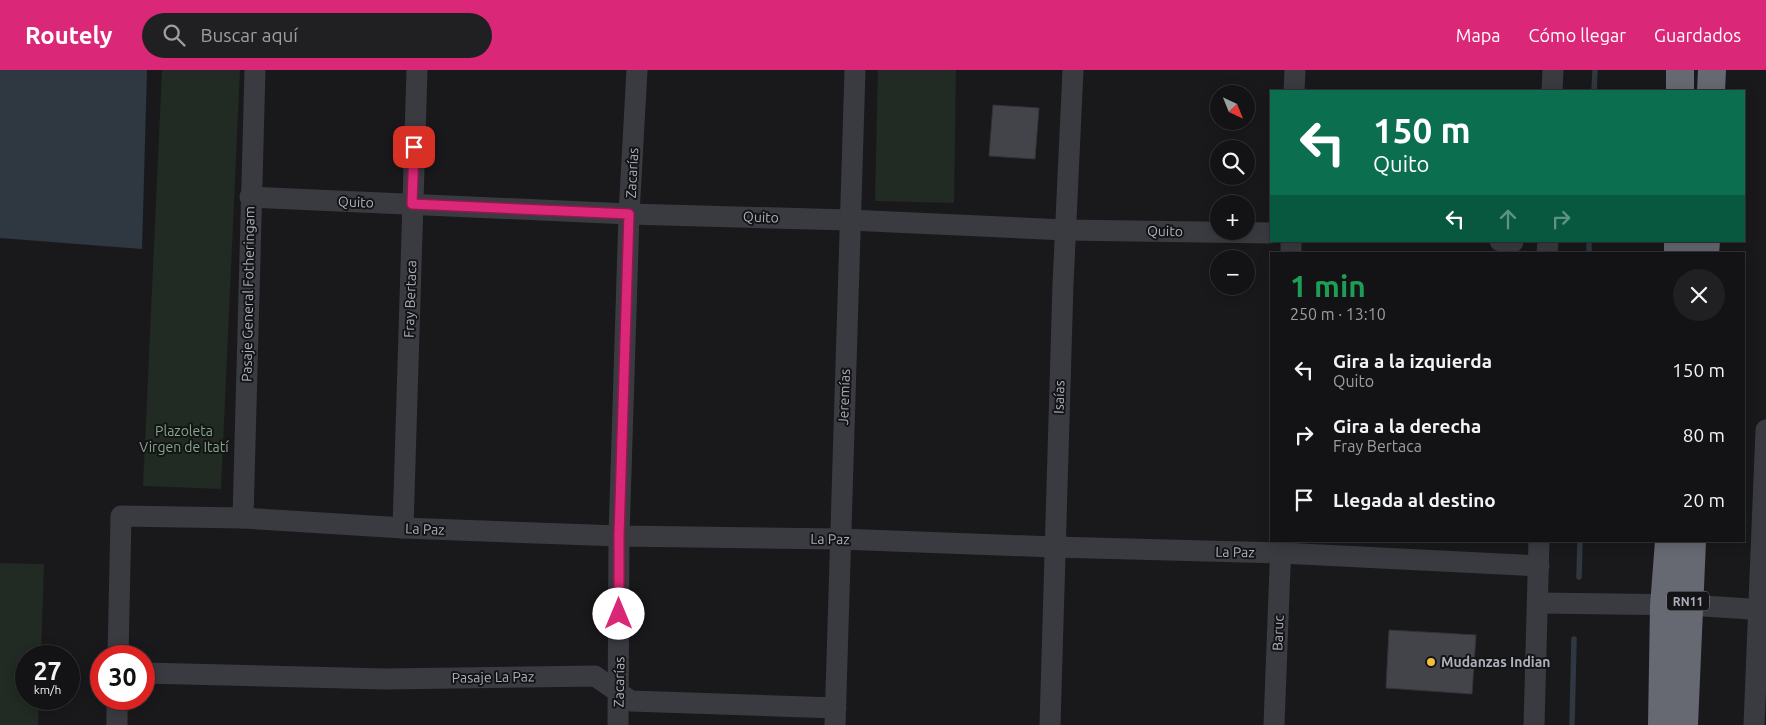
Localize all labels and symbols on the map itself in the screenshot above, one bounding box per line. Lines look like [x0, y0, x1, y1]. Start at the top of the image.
north arrow [1210, 85, 1255, 130]
pin [393, 126, 435, 168]
street label: Zacarías [623, 147, 641, 199]
street label: Quito [338, 193, 374, 211]
street label: Pasaje General Fotheringam [238, 206, 258, 382]
street label: Quito [743, 208, 779, 226]
street label: Quito [1147, 223, 1183, 239]
street label: Fray Bertaca [401, 260, 419, 338]
street label: Jeremías [835, 369, 853, 425]
street label: Isaías [1050, 380, 1068, 414]
park label: Plazoleta Virgen de Itatí [139, 423, 229, 455]
street label: La Paz [405, 520, 445, 538]
street label: La Paz [810, 531, 850, 547]
street label: La Paz [1215, 544, 1255, 560]
position arrow [592, 587, 644, 639]
road number: RN11 [1667, 592, 1709, 610]
street label: Baruc [1269, 614, 1287, 651]
speed limit sign: 30 [90, 645, 155, 710]
place label: Mudanzas Indian [1441, 654, 1551, 670]
street label: Zacarías [611, 656, 627, 708]
marker: Mudanzas Indian [1425, 656, 1437, 668]
street label: Pasaje La Paz [452, 668, 534, 686]

